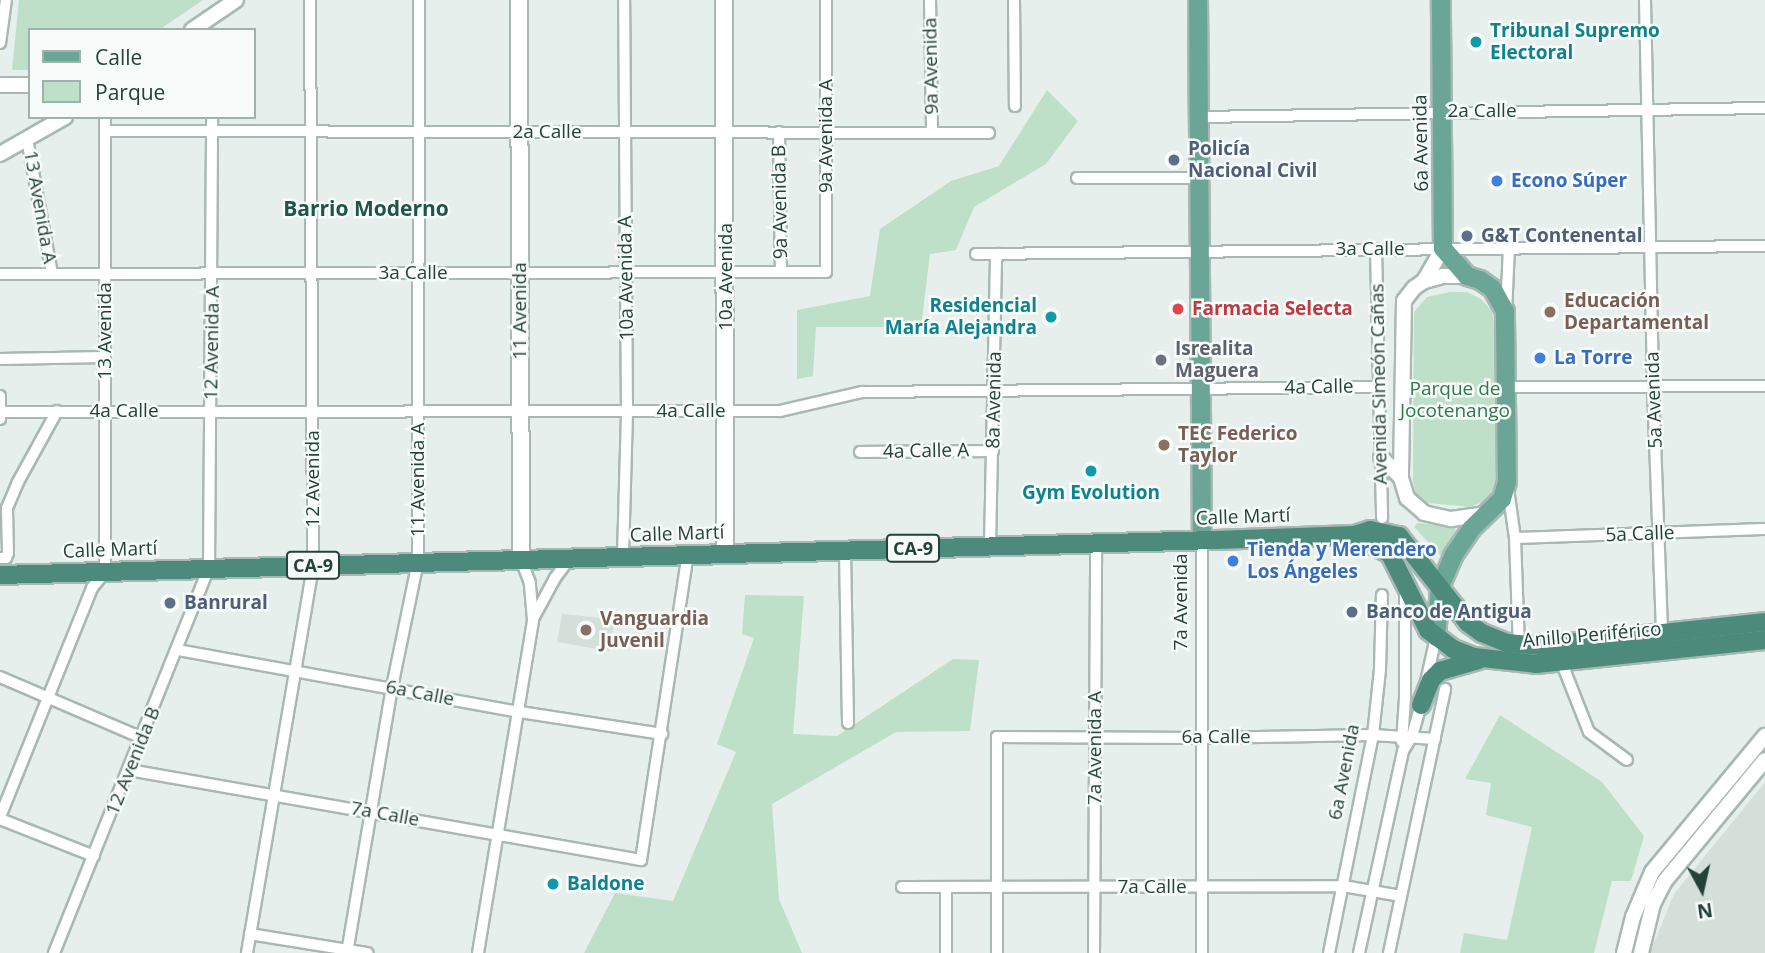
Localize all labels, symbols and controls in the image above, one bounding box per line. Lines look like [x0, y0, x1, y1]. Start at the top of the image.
street label: 9a Avenida [919, 17, 943, 115]
place label: Tribunal Supremo Electoral [1490, 20, 1660, 64]
legend [28, 28, 256, 119]
marker: Tribunal Supremo Electoral [1468, 34, 1484, 50]
text: Calle [95, 43, 142, 71]
text: Parque [95, 78, 165, 106]
street label: 9a Avenida A [815, 79, 837, 193]
street label: 6a Avenida [1409, 94, 1433, 192]
street label: 2a Calle [1447, 100, 1517, 122]
street label: 2a Calle [512, 121, 582, 143]
place label: Policía Nacional Civil [1188, 138, 1317, 182]
street label: 9a Avenida B [768, 145, 792, 259]
street label: 13 Avenida A [19, 149, 61, 265]
marker: Policía Nacional Civil [1166, 152, 1182, 168]
place label: Econo Súper [1511, 170, 1627, 192]
marker: Econo Súper [1489, 173, 1505, 189]
district label: Barrio Moderno [283, 195, 449, 221]
street label: 10a Avenida A [614, 215, 638, 341]
street label: 10a Avenida [715, 223, 737, 331]
place label: G&T Contenental [1481, 225, 1643, 247]
marker: G&T Contenental [1459, 228, 1475, 244]
street label: 3a Calle [1335, 238, 1405, 260]
street label: 3a Calle [378, 262, 448, 284]
street label: 11 Avenida [509, 262, 531, 360]
street label: 13 Avenida [94, 282, 116, 380]
street label: Avenida Simeón Cañas [1366, 283, 1392, 485]
street label: 12 Avenida A [200, 286, 224, 400]
place label: Educación Departamental [1564, 290, 1709, 334]
place label: Residencial María Alejandra [885, 295, 1037, 339]
place label: Farmacia Selecta [1192, 298, 1353, 320]
marker: Farmacia Selecta [1170, 301, 1186, 317]
marker: Educación Departamental [1542, 304, 1558, 320]
marker: Residencial María Alejandra [1043, 309, 1059, 325]
place label: Isrealita Maguera [1175, 338, 1259, 382]
place label: La Torre [1554, 347, 1632, 369]
marker: La Torre [1532, 350, 1548, 366]
street label: 8a Avenida [982, 351, 1006, 449]
street label: 5a Avenida [1641, 351, 1667, 449]
marker: Isrealita Maguera [1153, 352, 1169, 368]
street label: 4a Calle [1284, 375, 1354, 399]
park label: Parque de Jocotenango [1400, 378, 1510, 422]
street label: 4a Calle [89, 400, 159, 422]
street label: 4a Calle [656, 400, 726, 422]
street label: 11 Avenida A [407, 423, 429, 537]
place label: TEC Federico Taylor [1178, 423, 1298, 467]
street label: 12 Avenida [302, 430, 324, 528]
marker: TEC Federico Taylor [1156, 437, 1172, 453]
street label: 4a Calle A [883, 439, 969, 463]
marker: Gym Evolution [1083, 463, 1099, 479]
place label: Gym Evolution [1022, 482, 1160, 504]
street label: Calle Martí [1195, 504, 1291, 530]
street label: Calle Martí [629, 521, 725, 547]
street label: 5a Calle [1605, 521, 1675, 547]
road number: CA-9 [885, 534, 941, 562]
street label: Calle Martí [62, 537, 158, 563]
place label: Tienda y Merendero Los Ángeles [1247, 539, 1437, 583]
road number: CA-9 [285, 550, 341, 580]
street label: 7a Avenida [1170, 553, 1192, 651]
marker: Tienda y Merendero Los Ángeles [1225, 553, 1241, 569]
place label: Banrural [184, 592, 268, 614]
marker: Banrural [162, 595, 178, 611]
place label: Banco de Antigua [1366, 601, 1532, 623]
marker: Banco de Antigua [1344, 604, 1360, 620]
place label: Vanguardia Juvenil [600, 608, 709, 652]
street label: Anillo Periférico [1522, 618, 1662, 652]
marker: Vanguardia Juvenil [578, 622, 594, 638]
street label: 6a Calle [384, 675, 456, 711]
street label: 7a Avenida A [1084, 691, 1106, 805]
street label: 12 Avenida B [101, 704, 165, 818]
street label: 6a Avenida [1324, 722, 1364, 822]
street label: 6a Calle [1181, 726, 1251, 748]
street label: 7a Calle [349, 797, 421, 831]
north arrow [1667, 855, 1737, 925]
place label: Baldone [567, 873, 645, 895]
marker: Baldone [545, 876, 561, 892]
street label: 7a Calle [1117, 876, 1187, 898]
text: N [1695, 897, 1714, 925]

